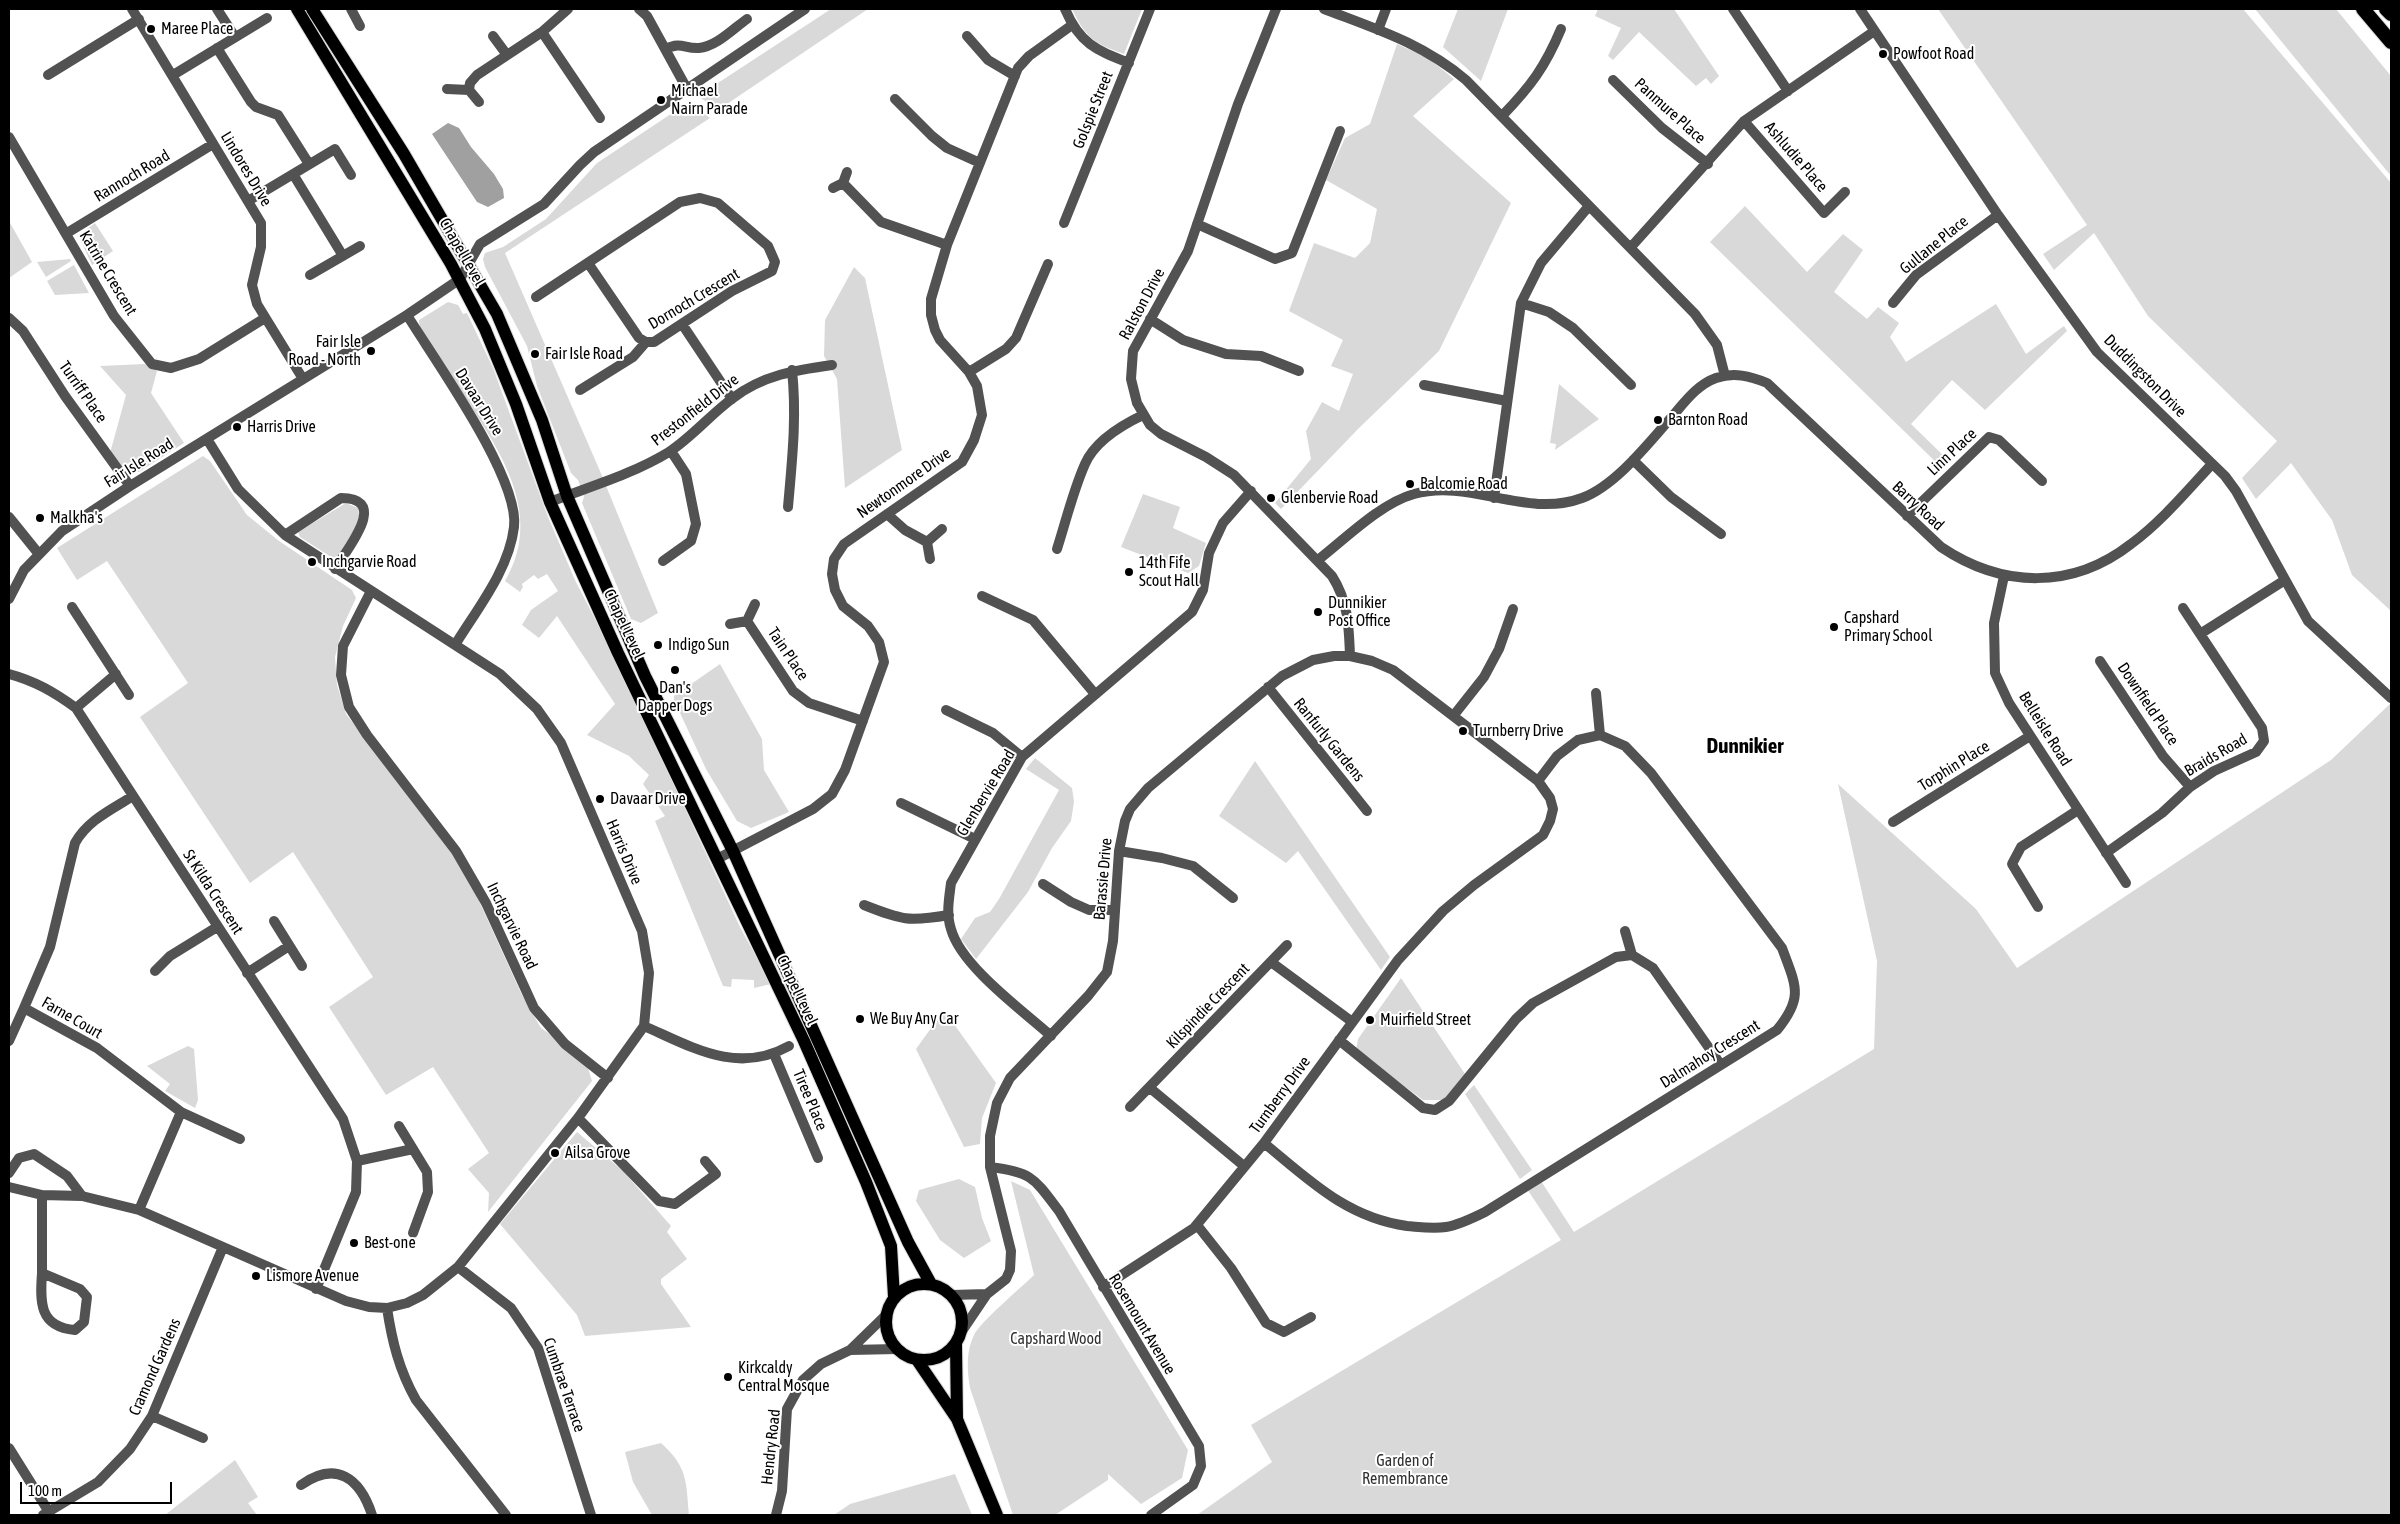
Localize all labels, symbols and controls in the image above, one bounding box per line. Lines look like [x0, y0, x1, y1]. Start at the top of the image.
place label: Maree Place [161, 19, 233, 39]
marker: Maree Place [145, 23, 157, 35]
place label: Powfoot Road [1893, 44, 1974, 64]
marker: Powfoot Road [1877, 48, 1889, 60]
street label: Golspie Street [1069, 69, 1117, 151]
street label: Panmure Place [1631, 74, 1709, 148]
place label: Michael Nairn Parade [671, 81, 748, 119]
marker: Michael Nairn Parade [655, 94, 667, 106]
street label: Ashludie Place [1760, 118, 1832, 196]
street label: Lindores Drive [216, 128, 276, 210]
street label: Rannoch Road [91, 146, 173, 206]
street label: Gullane Place [1896, 212, 1972, 278]
street label: Chapel Level [435, 215, 489, 289]
street label: Katrine Crescent [75, 227, 141, 319]
street label: Dornoch Crescent [645, 264, 743, 334]
street label: Ralston Drive [1115, 265, 1169, 343]
street label: Duddingston Drive [2100, 331, 2190, 421]
place label: Fair Isle Road - North [288, 332, 361, 370]
place label: Fair Isle Road [545, 344, 623, 364]
marker: Fair Isle Road - North [365, 345, 377, 357]
marker: Fair Isle Road [529, 348, 541, 360]
street label: Turriff Place [55, 358, 111, 426]
street label: Davaar Drive [451, 365, 507, 439]
street label: Prestonfield Drive [648, 370, 742, 450]
place label: Barnton Road [1668, 410, 1748, 430]
marker: Barnton Road [1652, 414, 1664, 426]
place label: Harris Drive [247, 417, 316, 437]
marker: Harris Drive [231, 421, 243, 433]
street label: Linn Place [1923, 424, 1981, 480]
street label: Fair Isle Road [101, 434, 177, 492]
street label: Newtonmore Drive [853, 444, 955, 522]
place label: Balcomie Road [1420, 474, 1508, 494]
street label: Barry Road [1888, 477, 1948, 535]
marker: Balcomie Road [1404, 478, 1416, 490]
place label: Glenbervie Road [1281, 488, 1378, 508]
marker: Glenbervie Road [1265, 492, 1277, 504]
place label: Malkha's [50, 508, 103, 528]
marker: Malkha's [34, 512, 46, 524]
place label: Inchgarvie Road [322, 552, 417, 572]
place label: 14th Fife Scout Hall [1139, 553, 1199, 591]
marker: Inchgarvie Road [306, 556, 318, 568]
marker: 14th Fife Scout Hall [1123, 566, 1135, 578]
street label: Chapel Level [599, 586, 649, 662]
place label: Dunnikier Post Office [1328, 593, 1391, 631]
marker: Dunnikier Post Office [1312, 606, 1324, 618]
place label: Capshard Primary School [1844, 608, 1932, 646]
marker: Capshard Primary School [1828, 621, 1840, 633]
street label: Tain Place [763, 624, 813, 684]
place label: Indigo Sun [668, 635, 730, 655]
marker: Indigo Sun [652, 639, 664, 651]
street label: Downfield Place [2113, 659, 2183, 749]
marker: Dan's Dapper Dogs [669, 664, 681, 676]
place label: Dan's Dapper Dogs [638, 678, 712, 716]
street label: Belleisle Road [2015, 688, 2075, 770]
street label: Ranfurly Gardens [1289, 694, 1369, 786]
place label: Turnberry Drive [1473, 721, 1564, 741]
marker: Turnberry Drive [1457, 725, 1469, 737]
street label: Braids Road [2181, 729, 2251, 781]
district label: Dunnikier [1707, 733, 1783, 759]
street label: Torphin Place [1915, 737, 1993, 795]
street label: Glenbervie Road [953, 746, 1019, 840]
place label: Davaar Drive [610, 789, 686, 809]
marker: Davaar Drive [594, 793, 606, 805]
street label: Harris Drive [602, 817, 646, 887]
street label: Barassie Drive [1090, 837, 1116, 921]
street label: St Kilda Crescent [179, 846, 247, 938]
street label: Inchgarvie Road [483, 879, 541, 973]
street label: Chapel Level [772, 952, 822, 1028]
street label: Kilspindie Crescent [1162, 959, 1254, 1053]
street label: Farne Court [38, 993, 106, 1043]
place label: We Buy Any Car [870, 1009, 958, 1029]
place label: Muirfield Street [1380, 1010, 1471, 1030]
marker: We Buy Any Car [854, 1013, 866, 1025]
marker: Muirfield Street [1364, 1014, 1376, 1026]
street label: Dalmahoy Crescent [1657, 1016, 1763, 1092]
street label: Turnberry Drive [1246, 1053, 1314, 1137]
street label: Tiree Place [789, 1067, 831, 1133]
place label: Ailsa Grove [565, 1143, 630, 1163]
marker: Ailsa Grove [549, 1147, 561, 1159]
place label: Best-one [364, 1233, 416, 1253]
marker: Best-one [348, 1237, 360, 1249]
place label: Lismore Avenue [266, 1266, 359, 1286]
marker: Lismore Avenue [250, 1270, 262, 1282]
street label: Rosemount Avenue [1104, 1270, 1180, 1378]
street label: Cramond Gardens [125, 1315, 185, 1419]
park label: Capshard Wood [1010, 1329, 1102, 1349]
street label: Cumbrae Terrace [539, 1335, 589, 1435]
place label: Kirkcaldy Central Mosque [738, 1358, 830, 1396]
marker: Kirkcaldy Central Mosque [722, 1371, 734, 1383]
street label: Hendry Road [757, 1408, 785, 1486]
park label: Garden of Remembrance [1362, 1451, 1448, 1489]
scale bar [22, 1472, 175, 1504]
text: 100 m [28, 1482, 62, 1499]

